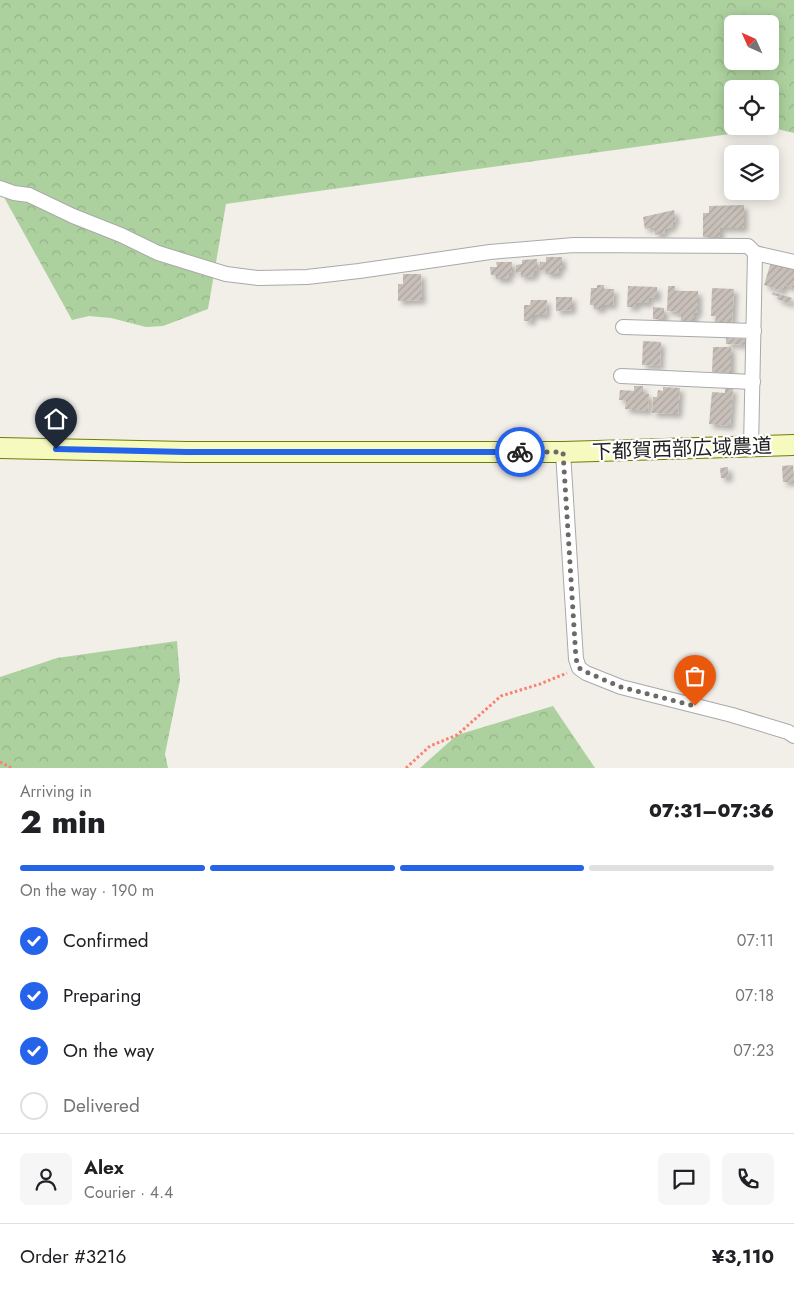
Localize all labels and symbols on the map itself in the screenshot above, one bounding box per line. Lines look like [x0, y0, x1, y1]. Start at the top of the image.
north arrow [724, 15, 779, 70]
pin [35, 398, 77, 449]
courier [495, 427, 545, 477]
street label: 下都賀西部広域農道 [592, 431, 772, 467]
pin [674, 655, 716, 706]

